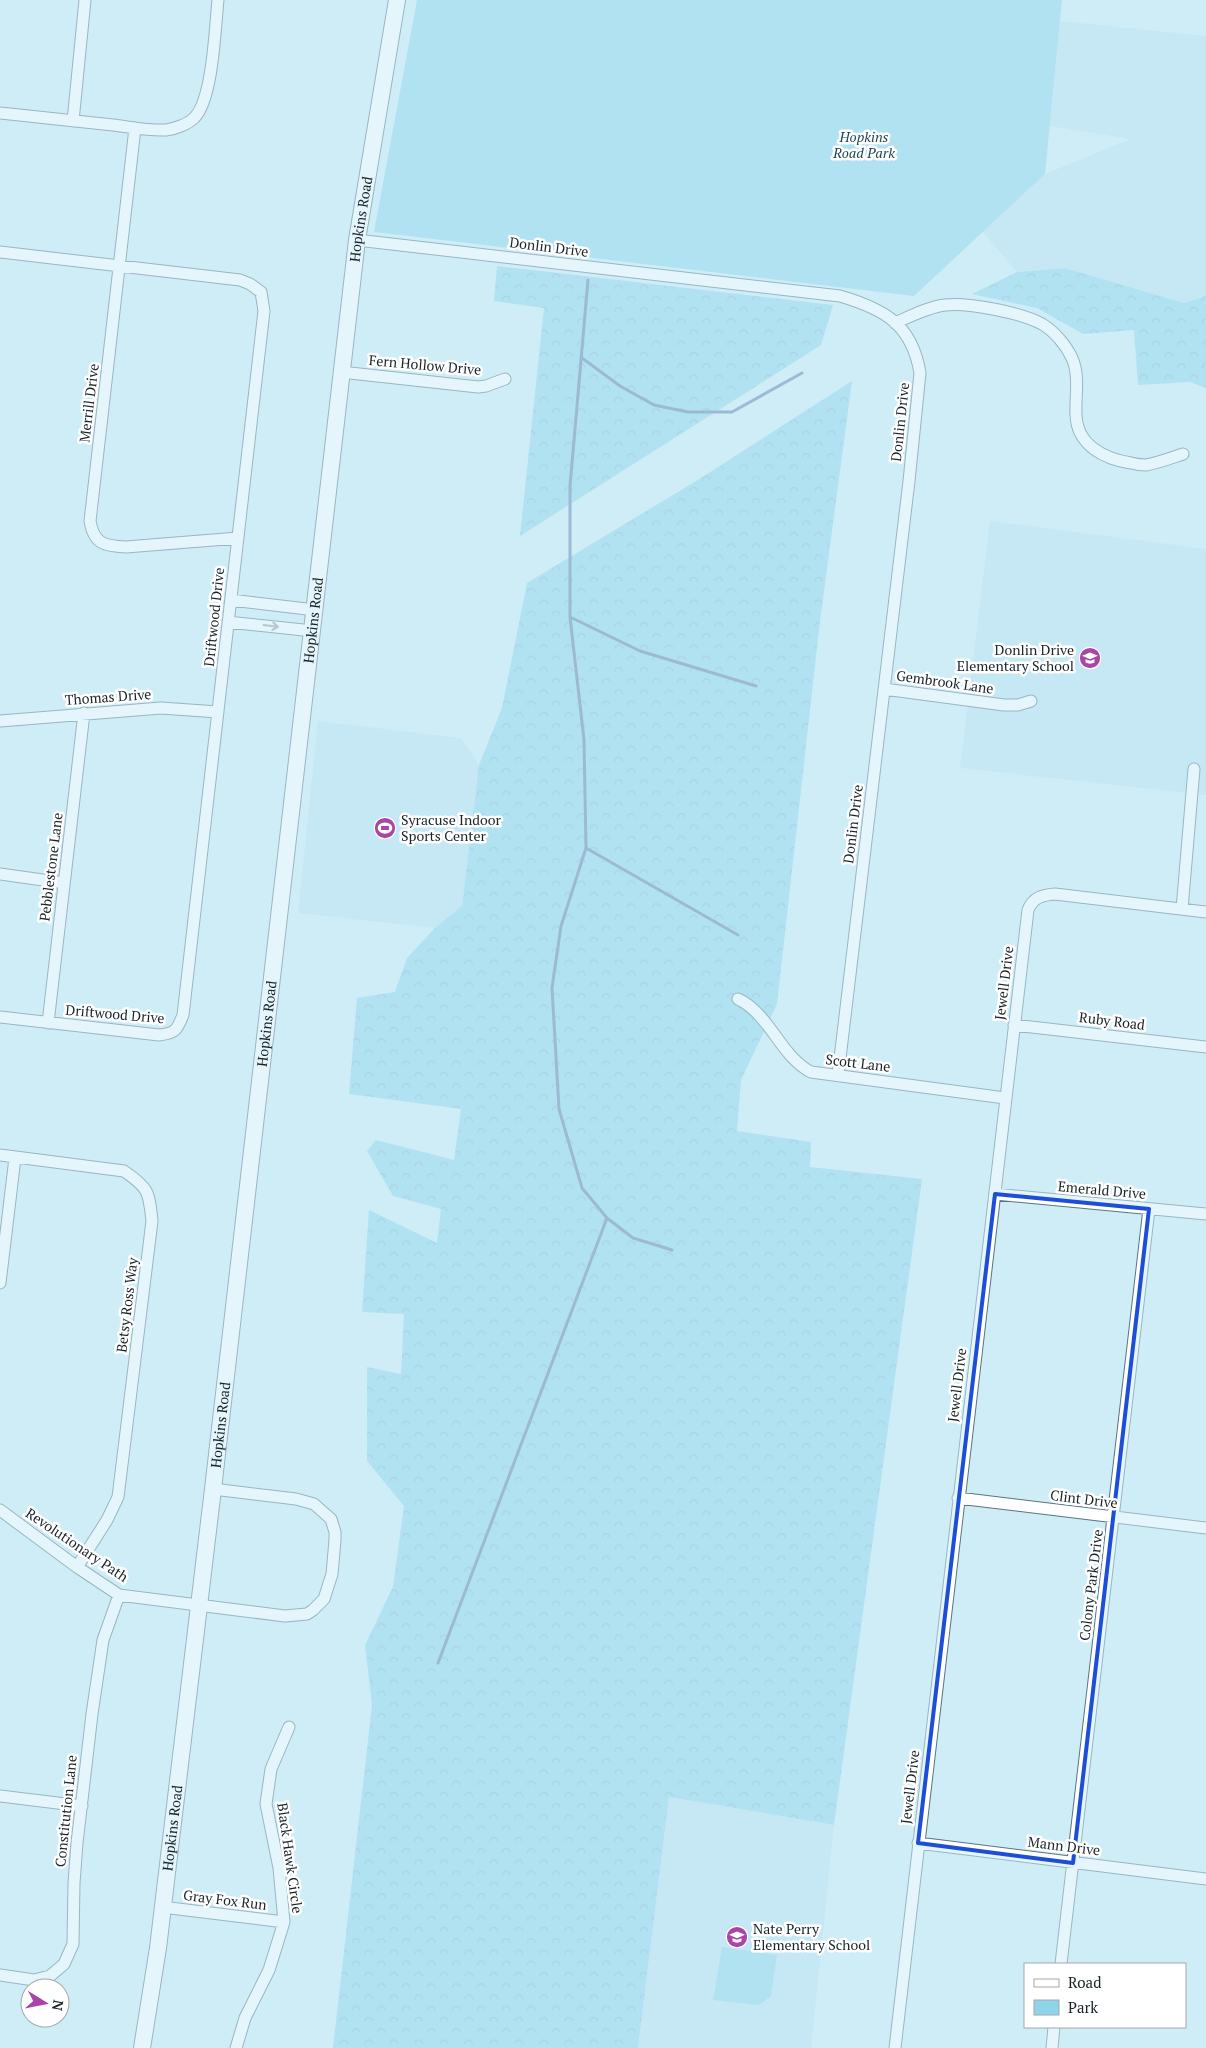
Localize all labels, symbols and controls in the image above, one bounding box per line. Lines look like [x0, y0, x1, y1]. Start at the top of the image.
park label: Hopkins Road Park [832, 127, 895, 162]
street label: Hopkins Road [345, 175, 376, 263]
street label: Donlin Drive [508, 232, 590, 261]
street label: Fern Hollow Drive [368, 350, 482, 379]
street label: Merrill Drive [74, 362, 103, 443]
street label: Donlin Drive [886, 381, 913, 462]
street label: Driftwood Drive [199, 567, 228, 667]
street label: Hopkins Road [298, 576, 327, 664]
one-way arrow [262, 622, 278, 632]
place label: Donlin Drive Elementary School [957, 640, 1074, 675]
school or university icon: Donlin Drive Elementary School [1078, 646, 1102, 670]
street label: Gembrook Lane [895, 665, 995, 698]
street label: Thomas Drive [64, 684, 152, 709]
street label: Donlin Drive [838, 783, 867, 865]
place label: Syracuse Indoor Sports Center [401, 810, 502, 845]
street label: Pebblestone Lane [34, 812, 67, 922]
sports icon: Syracuse Indoor Sports Center [373, 816, 397, 840]
street label: Jewell Drive [990, 945, 1017, 1021]
street label: Hopkins Road [252, 979, 281, 1068]
street label: Driftwood Drive [65, 1000, 165, 1027]
street label: Ruby Road [1078, 1007, 1146, 1034]
street label: Scott Lane [825, 1049, 892, 1076]
street label: Emerald Drive [1057, 1176, 1147, 1203]
street label: Betsy Ross Way [111, 1255, 142, 1354]
street label: Jewell Drive [943, 1347, 970, 1423]
street label: Hopkins Road [205, 1381, 234, 1469]
street label: Clint Drive [1049, 1485, 1119, 1512]
street label: Revolutionary Path [22, 1503, 132, 1586]
street label: Colony Park Drive [1074, 1528, 1107, 1642]
street label: Jewell Drive [896, 1749, 923, 1825]
street label: Constitution Lane [50, 1754, 81, 1868]
street label: Hopkins Road [157, 1784, 186, 1872]
street label: Black Hawk Circle [273, 1801, 308, 1914]
street label: Mann Drive [1027, 1832, 1101, 1859]
street label: Gray Fox Run [182, 1885, 268, 1914]
place label: Nate Perry Elementary School [753, 1919, 870, 1954]
school or university icon: Nate Perry Elementary School [725, 1925, 749, 1949]
legend [1024, 1963, 1186, 2028]
text: Road [1068, 1972, 1101, 1992]
north arrow [20, 1978, 70, 2028]
text: Park [1068, 1997, 1098, 2017]
text: N [48, 1998, 69, 2013]

